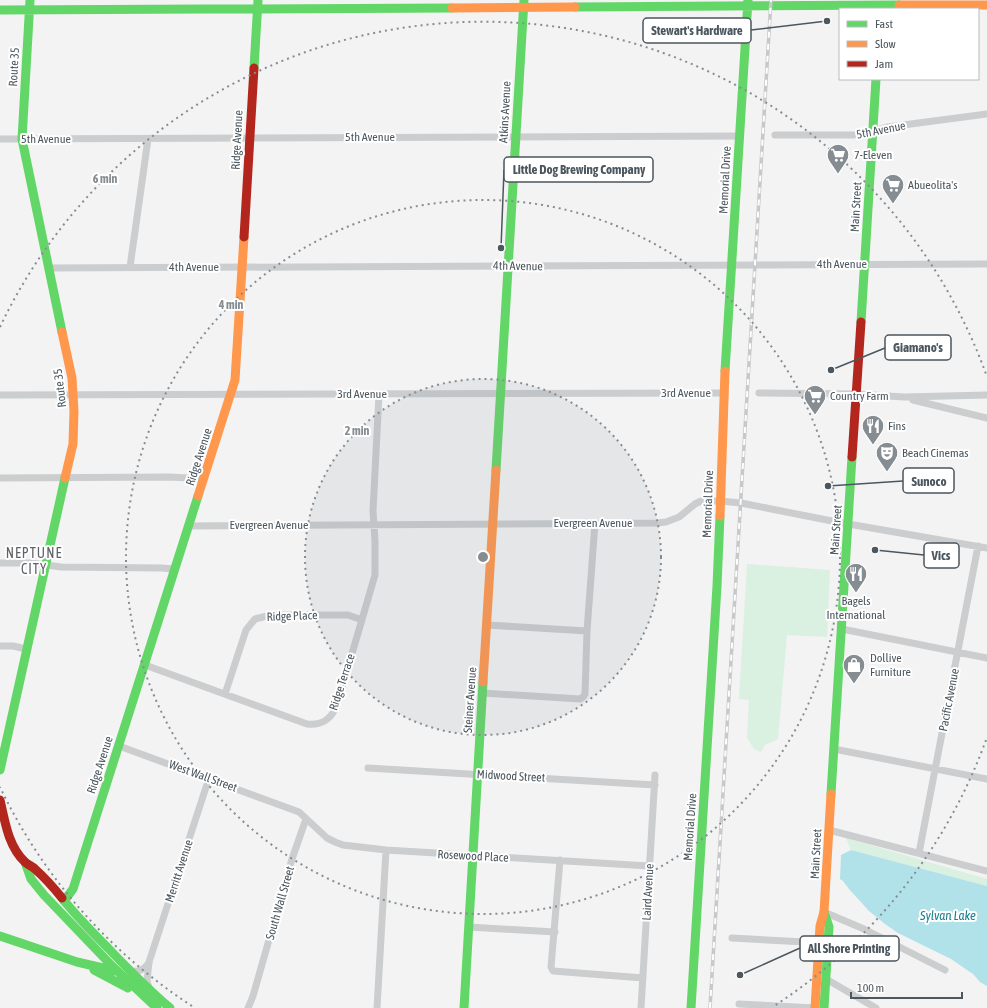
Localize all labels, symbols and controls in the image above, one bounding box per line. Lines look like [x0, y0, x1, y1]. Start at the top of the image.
legend [839, 8, 979, 80]
text: Fast [875, 17, 893, 31]
callout: Stewart's Hardware [643, 18, 751, 43]
text: Stewart's Hardware [651, 23, 743, 38]
text: Slow [875, 37, 896, 51]
street label: Route 35 [6, 47, 22, 87]
text: Jam [875, 57, 893, 71]
street label: Atkins Avenue [496, 81, 514, 143]
street label: Ridge Avenue [228, 110, 246, 170]
street label: 5th Avenue [855, 118, 907, 142]
street label: 5th Avenue [345, 130, 395, 144]
street label: 5th Avenue [21, 132, 71, 146]
supermarket icon: 7-Eleven [825, 142, 851, 175]
street label: Memorial Drive [716, 146, 734, 214]
place label: 7-Eleven [854, 148, 892, 162]
callout: Little Dog Brewing Company [504, 157, 653, 182]
text: Little Dog Brewing Company [513, 162, 646, 177]
text: 6 min [93, 172, 117, 186]
supermarket icon: Abueolita's [880, 172, 906, 205]
place label: Abueolita's [908, 178, 958, 192]
street label: Main Street [848, 181, 864, 232]
street label: 4th Avenue [817, 257, 867, 271]
street label: 4th Avenue [493, 259, 543, 273]
street label: 4th Avenue [169, 260, 219, 274]
text: 4 min [218, 298, 243, 312]
callout: Giamano's [885, 335, 951, 360]
text: Giamano's [893, 340, 943, 355]
street label: Route 35 [51, 368, 69, 408]
supermarket icon: Country Farm [802, 383, 828, 416]
street label: 3rd Avenue [661, 386, 711, 400]
street label: 3rd Avenue [337, 387, 387, 401]
place label: Country Farm [830, 389, 889, 403]
restaurant icon: Fins [860, 413, 886, 446]
place label: Fins [888, 419, 906, 433]
text: 2 min [345, 424, 369, 438]
street label: Ridge Avenue [183, 426, 215, 488]
theatre icon: Beach Cinemas [874, 440, 900, 473]
place label: Beach Cinemas [902, 446, 969, 460]
callout: Sunoco [903, 468, 954, 493]
street label: Memorial Drive [700, 470, 716, 538]
text: Sunoco [911, 474, 947, 489]
street label: Main Street [827, 504, 845, 556]
street label: Evergreen Avenue [554, 516, 632, 530]
street label: Evergreen Avenue [230, 518, 308, 532]
callout: Vics [924, 543, 959, 568]
district label: NEPTUNE CITY [6, 545, 62, 577]
text: Vics [931, 548, 951, 563]
centre of rings [476, 550, 490, 564]
restaurant icon: Bagels International [843, 561, 869, 594]
place label: Bagels International [826, 594, 886, 622]
street label: Ridge Place [266, 608, 318, 624]
place label: Dollive Furniture [870, 651, 911, 679]
street label: Ridge Terrace [326, 652, 358, 712]
shop icon: Dollive Furniture [841, 652, 867, 685]
street label: Steiner Avenue [461, 666, 479, 734]
street label: Pacific Avenue [936, 667, 962, 733]
street label: Ridge Avenue [84, 734, 116, 796]
street label: West Wall Street [167, 757, 239, 795]
street label: Midwood Street [476, 767, 546, 785]
street label: Memorial Drive [681, 793, 699, 861]
street label: Main Street [808, 828, 824, 879]
street label: Merritt Avenue [162, 838, 196, 904]
street label: Rosewood Place [437, 847, 509, 865]
street label: Laird Avenue [640, 863, 656, 921]
street label: South Wall Street [263, 864, 297, 941]
water label: Sylvan Lake [919, 908, 976, 923]
callout: All Shore Printing [800, 936, 899, 961]
text: All Shore Printing [807, 941, 891, 956]
scale bar [851, 974, 962, 1000]
text: 100 m [857, 981, 884, 995]

